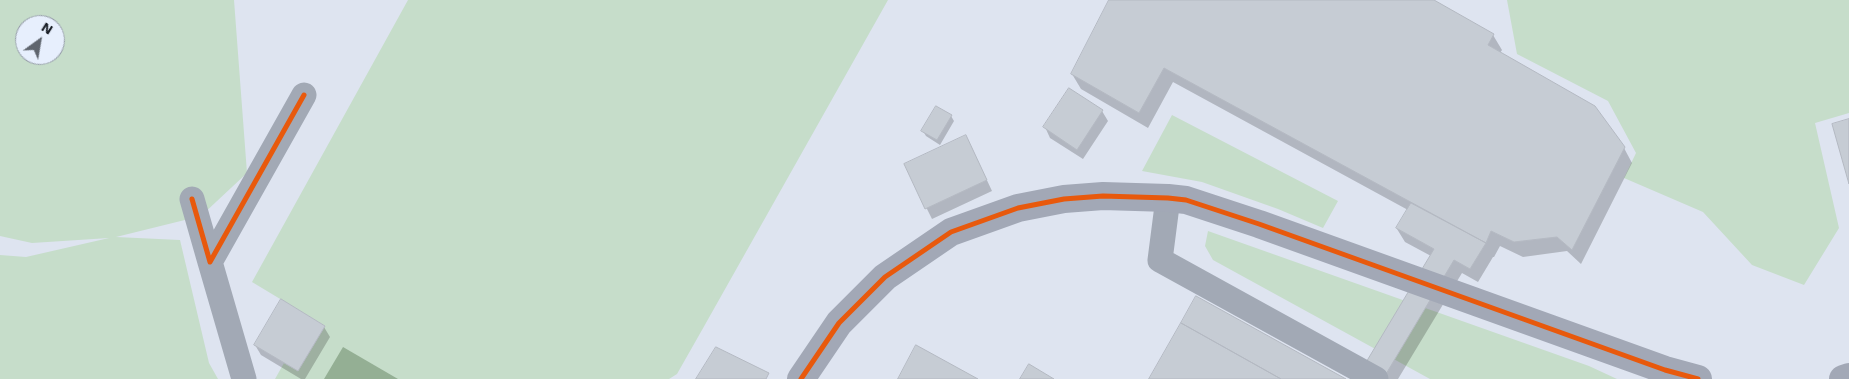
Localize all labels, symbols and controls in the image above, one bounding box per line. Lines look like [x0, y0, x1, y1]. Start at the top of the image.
north arrow [15, 15, 65, 65]
text: N [39, 19, 56, 38]

